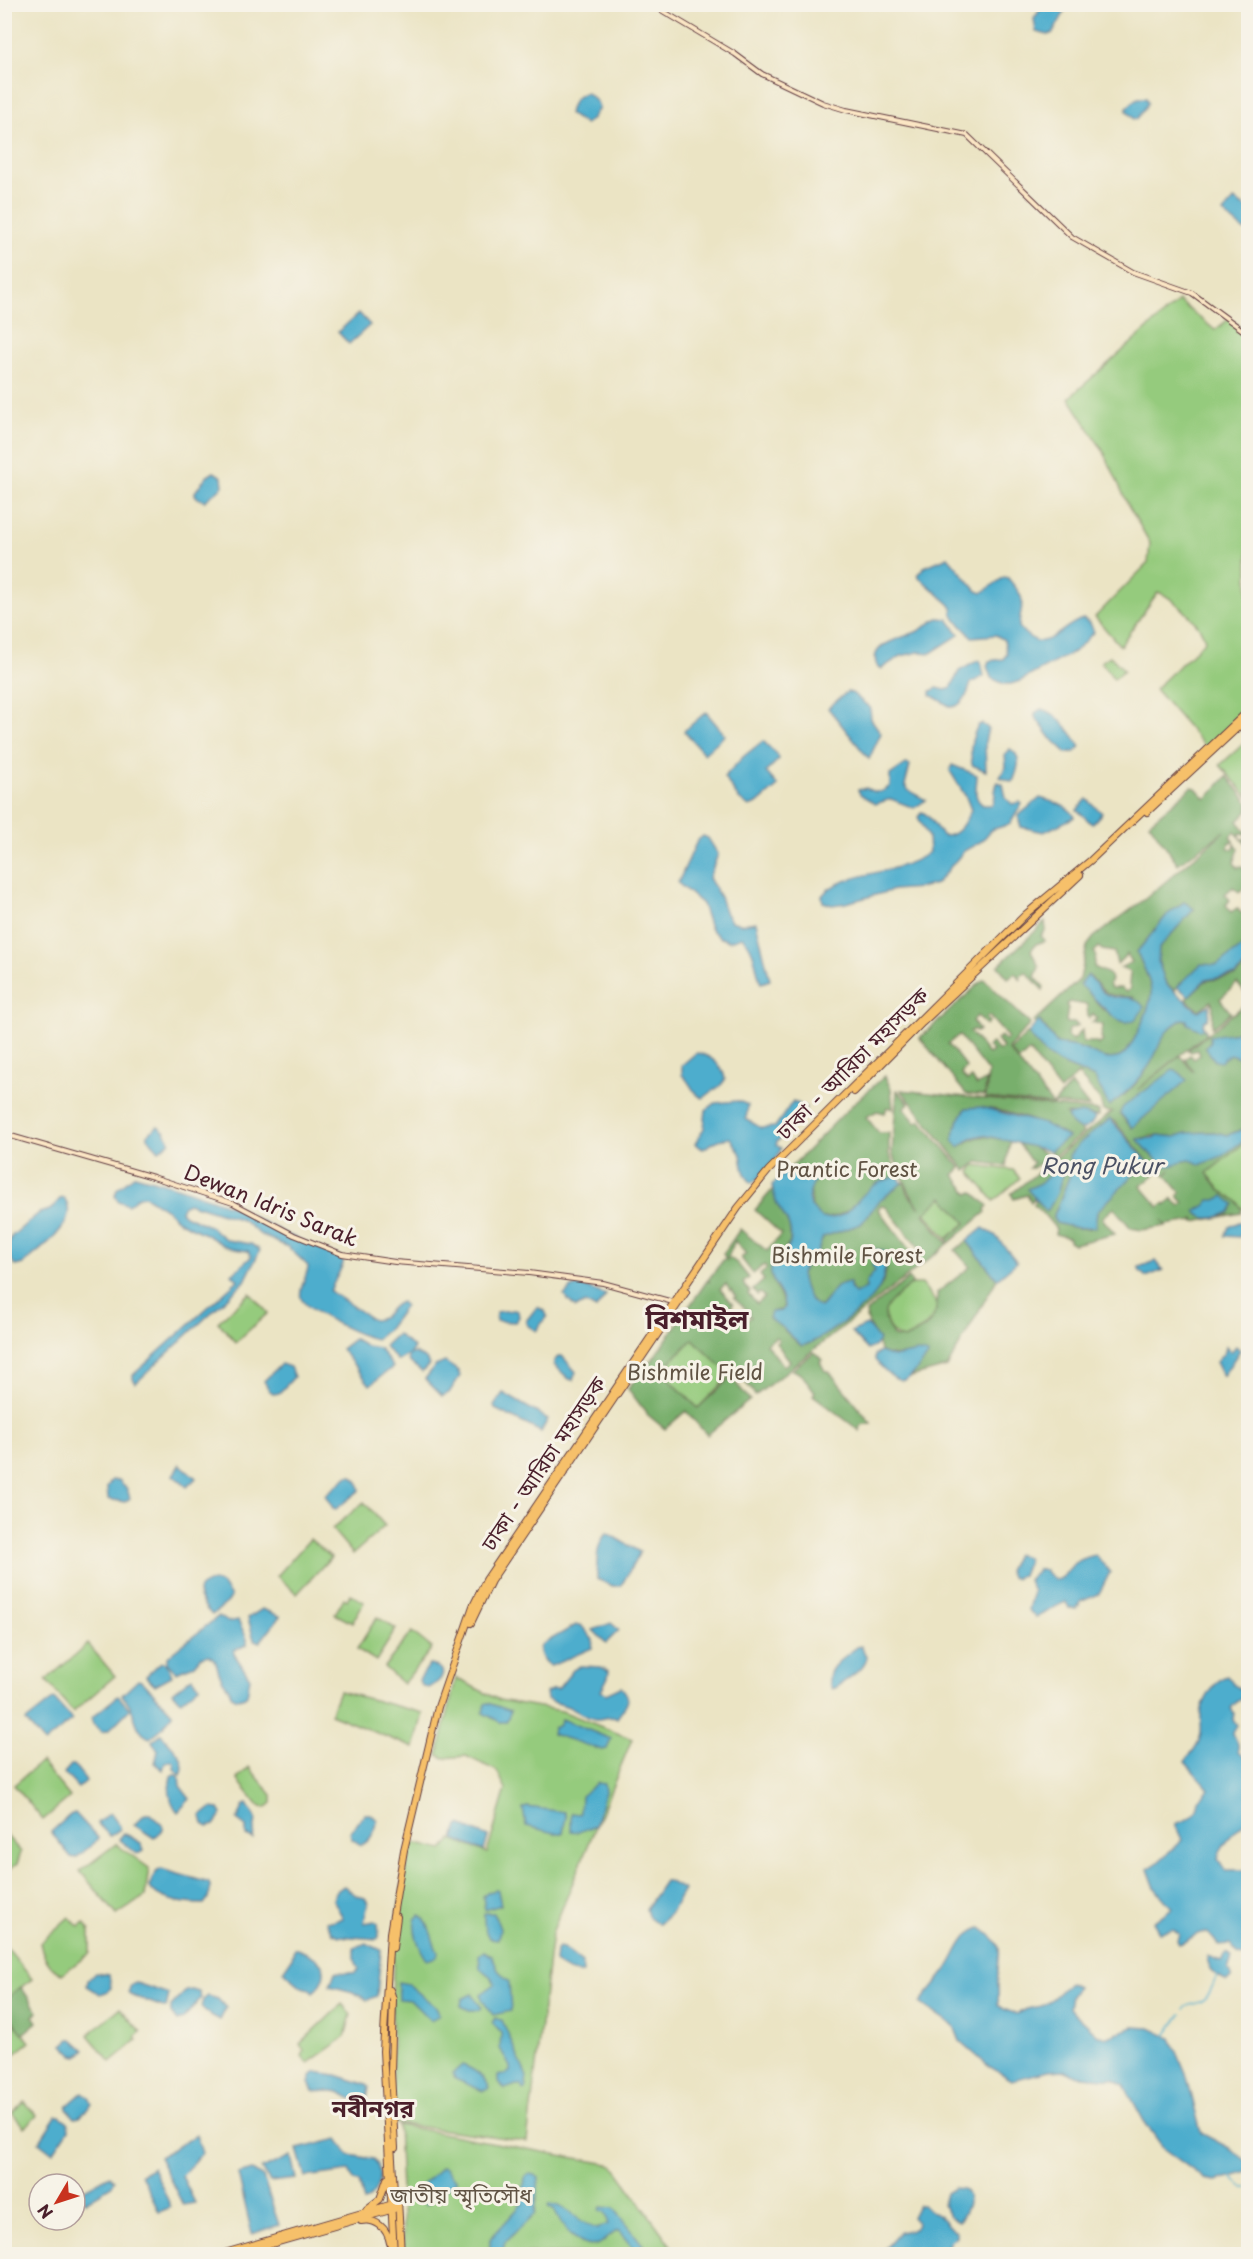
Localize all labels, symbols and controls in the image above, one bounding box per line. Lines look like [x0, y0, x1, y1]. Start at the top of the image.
street label: ঢাকা - আরিচা মহাসড়ক [767, 978, 936, 1147]
water label: Rong Pukur [1041, 1148, 1165, 1181]
park label: Prantic Forest [776, 1152, 918, 1184]
street label: Dewan Idris Sarak [180, 1155, 364, 1254]
park label: Bishmile Forest [771, 1238, 923, 1270]
district label: বিশমাইল [645, 1297, 749, 1338]
park label: Bishmile Field [627, 1355, 763, 1387]
street label: ঢাকা - আরিচা মহাসড়ক [471, 1368, 613, 1557]
district label: নবীনগর [331, 2089, 415, 2125]
north arrow [27, 2172, 87, 2232]
park label: জাতীয় স্মৃতিসৌধ [389, 2178, 532, 2210]
text: N [31, 2200, 58, 2225]

